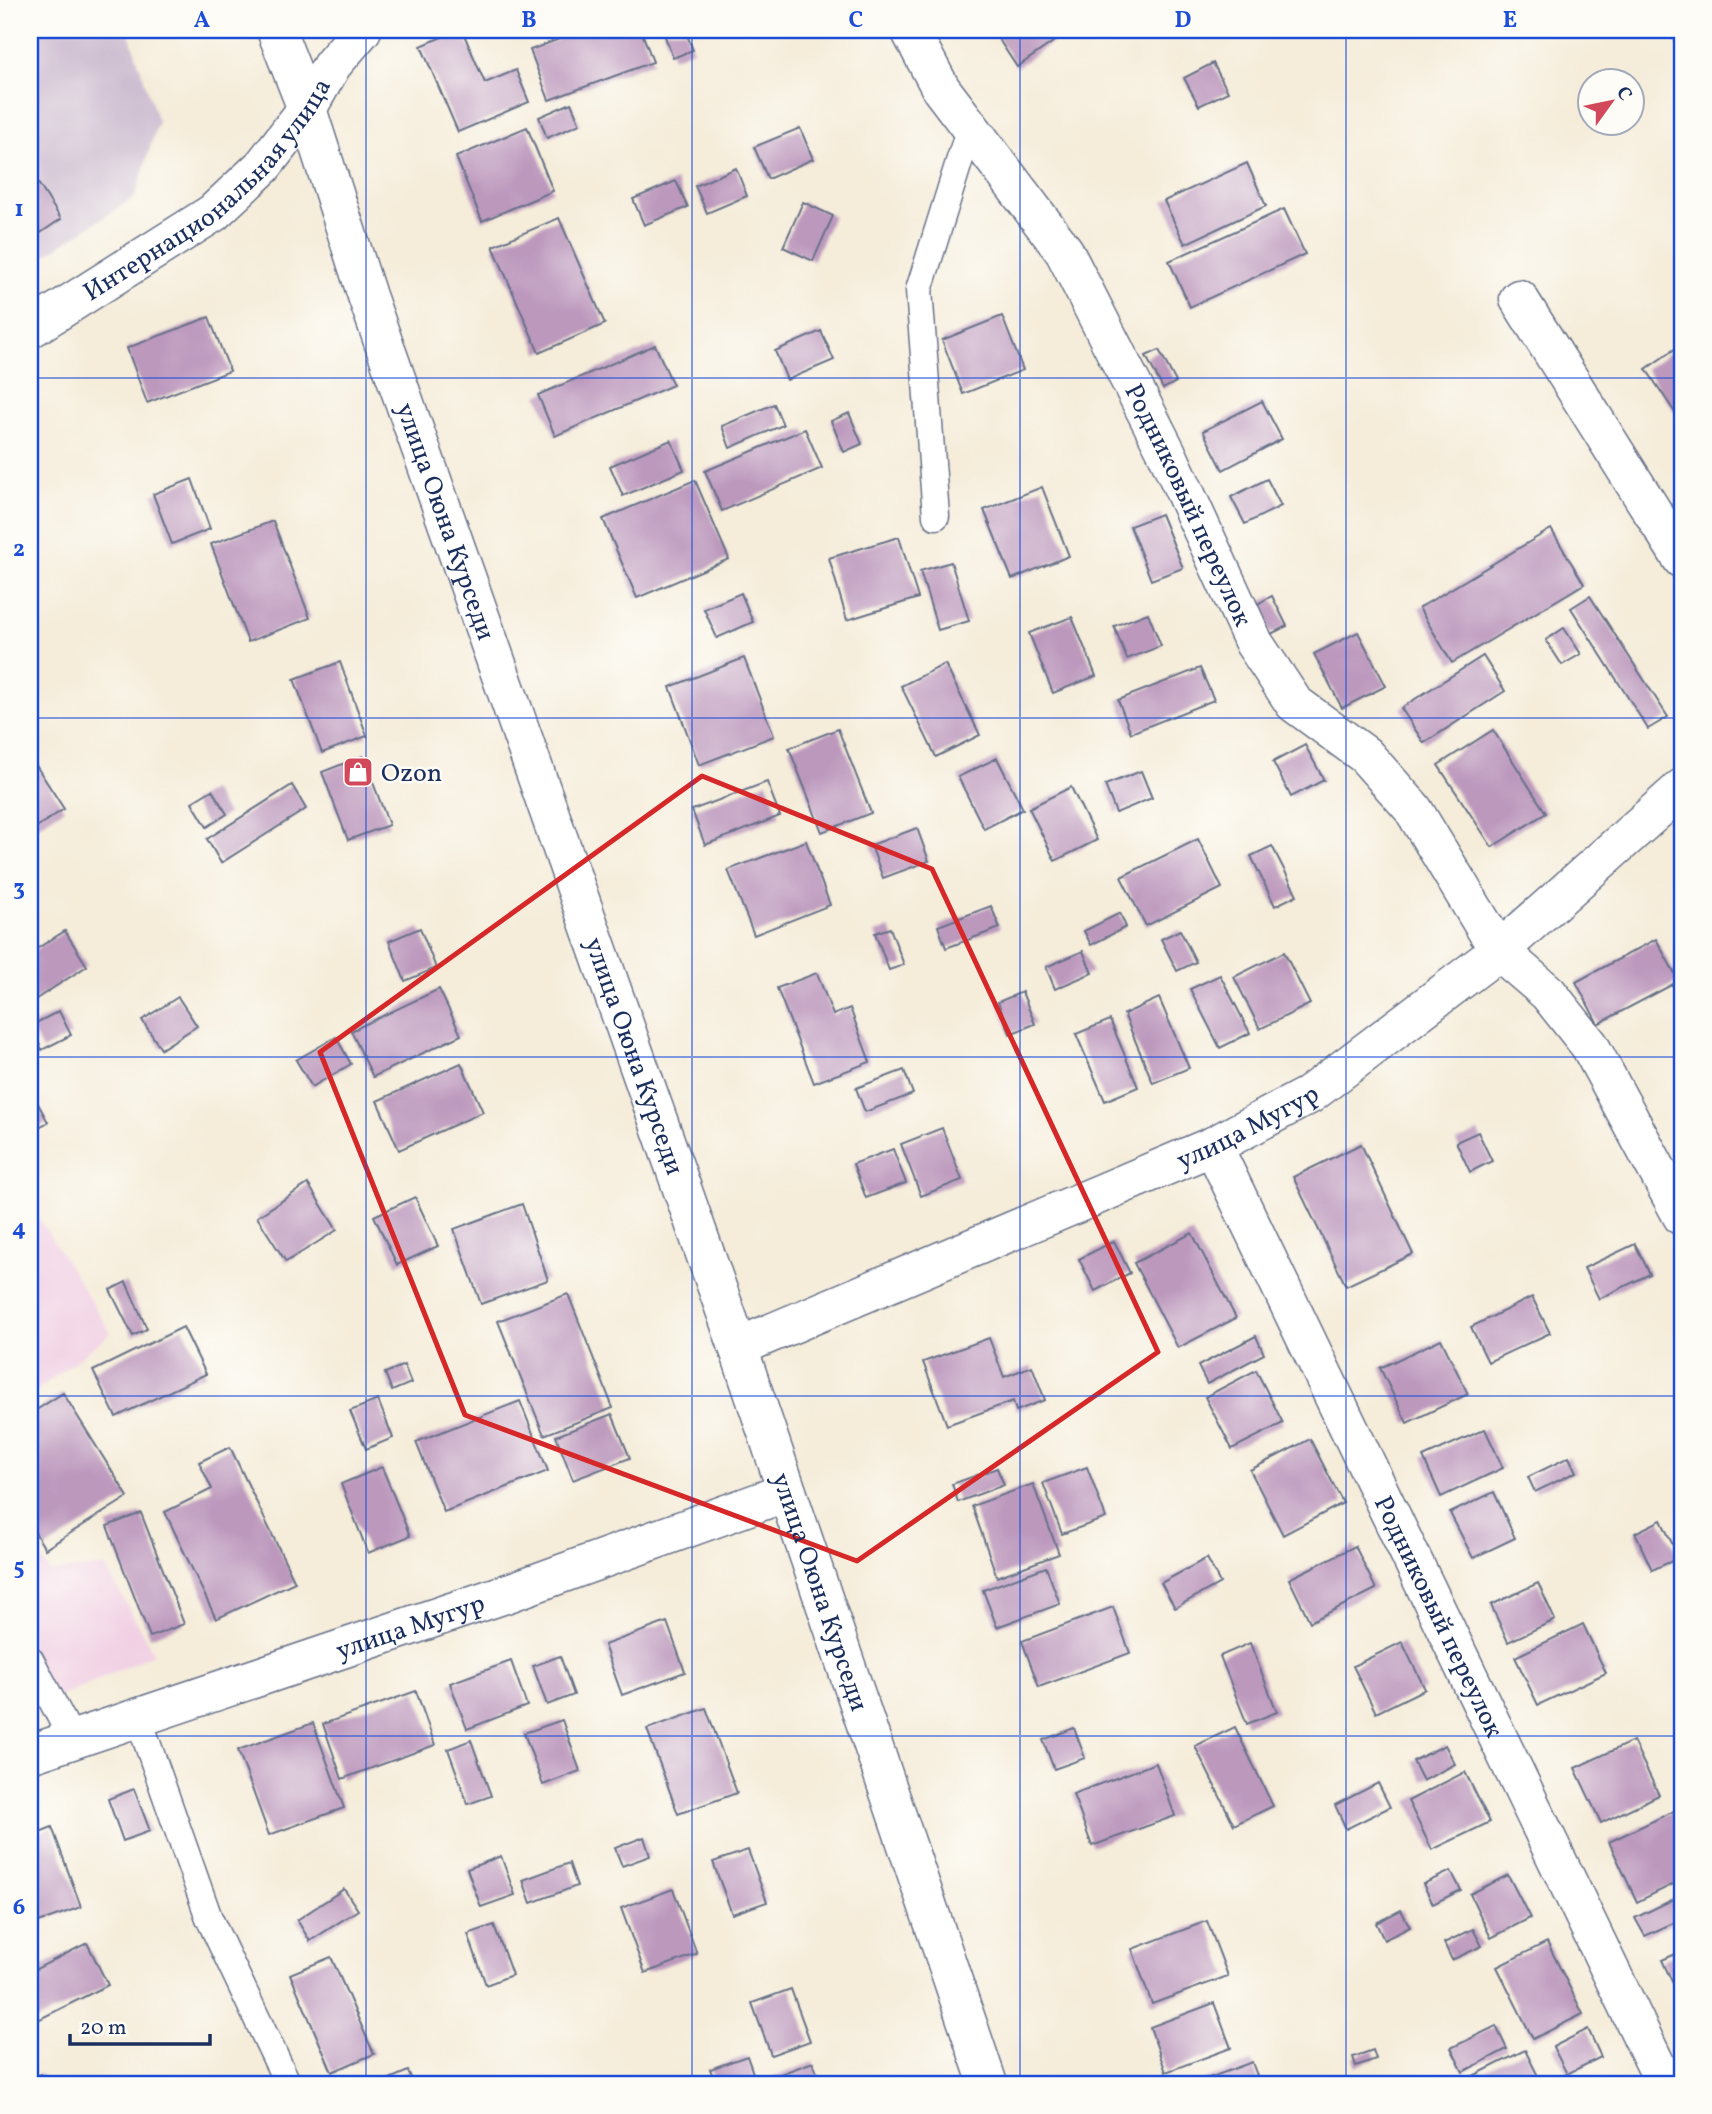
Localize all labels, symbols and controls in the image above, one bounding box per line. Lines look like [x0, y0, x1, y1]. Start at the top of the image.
text: A [194, 5, 210, 37]
text: B [521, 5, 537, 37]
text: C [849, 5, 863, 37]
text: D [1175, 5, 1192, 37]
text: E [1503, 5, 1517, 37]
north arrow [1576, 66, 1646, 136]
street label: Интернациональная улица [77, 72, 341, 311]
text: С [1609, 82, 1638, 106]
text: 1 [14, 194, 24, 226]
street label: Родниковый переулок [1115, 378, 1260, 633]
street label: улица Оюна Курседи [386, 398, 503, 645]
text: 2 [13, 534, 25, 566]
shop icon: Ozon [341, 755, 375, 789]
place label: Ozon [381, 756, 442, 792]
text: 3 [13, 873, 25, 905]
street label: улица Оюна Курседи [575, 933, 692, 1180]
street label: улица Мугур [1172, 1077, 1327, 1179]
text: 4 [12, 1213, 26, 1245]
street label: улица Оюна Курседи [762, 1468, 876, 1716]
street label: Родниковый переулок [1364, 1490, 1511, 1744]
text: 5 [13, 1552, 25, 1584]
street label: улица Мугур [331, 1586, 490, 1670]
text: 6 [13, 1892, 25, 1924]
scale bar [70, 2002, 210, 2046]
text: 20 m [80, 2014, 126, 2043]

